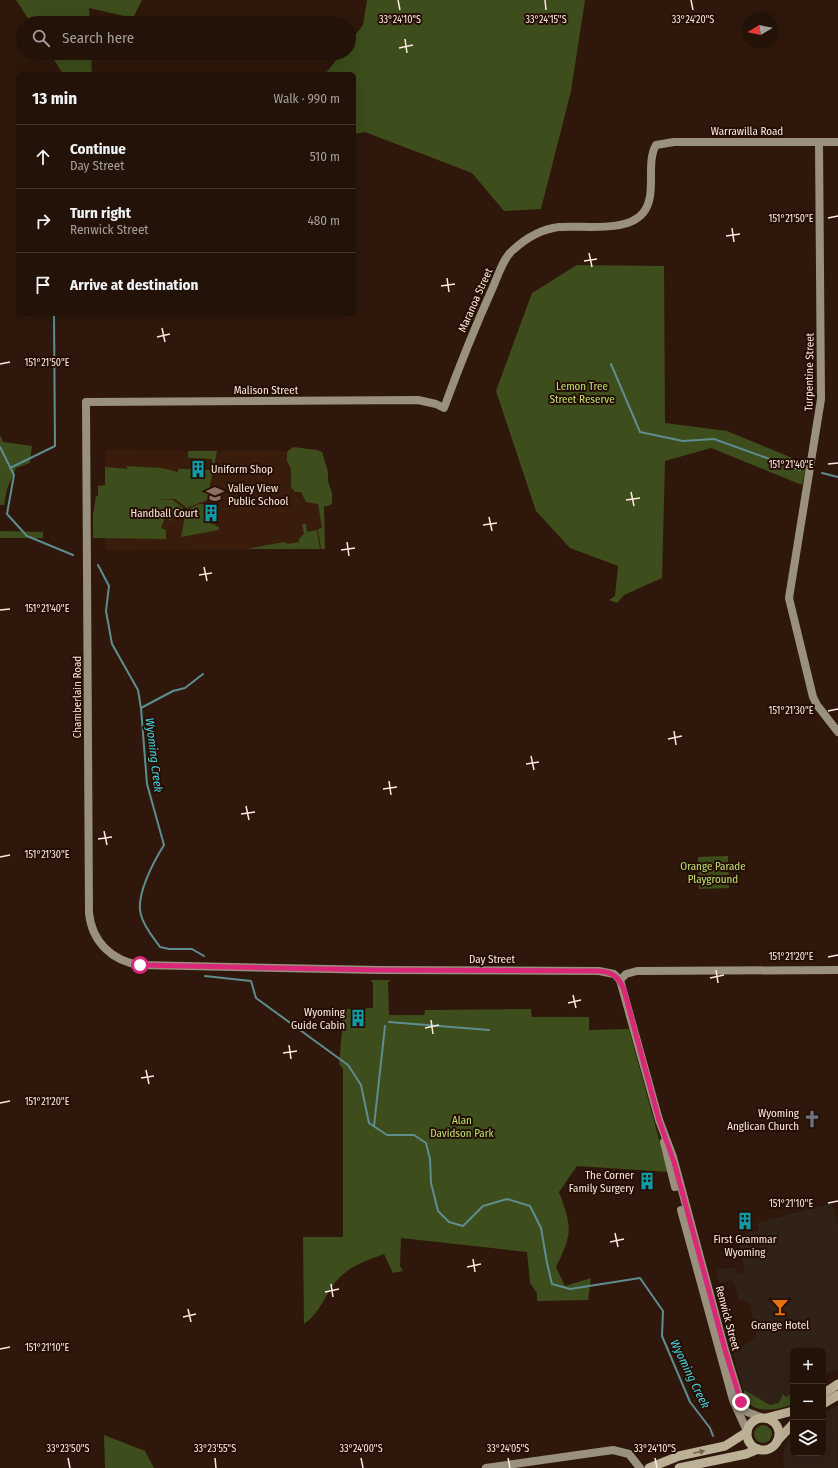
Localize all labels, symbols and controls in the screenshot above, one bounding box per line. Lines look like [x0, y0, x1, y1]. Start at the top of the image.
north arrow [742, 12, 778, 48]
text: 33°24'10"S [379, 14, 421, 26]
text: 33°24'15"S [525, 14, 567, 26]
text: 33°24'20"S [672, 14, 714, 26]
search box [16, 16, 356, 60]
icon: search [30, 27, 52, 49]
text: Search here [62, 29, 134, 47]
text: 13 min [32, 88, 77, 109]
text: Walk · 990 m [274, 91, 340, 106]
street label: Warrawilla Road [711, 125, 783, 138]
text: Continue [70, 140, 126, 158]
icon: ahead [32, 146, 54, 168]
text: 510 m [310, 149, 340, 164]
text: Day Street [70, 158, 124, 173]
text: Turn right [70, 204, 131, 222]
icon: right [32, 210, 54, 232]
text: 480 m [307, 213, 340, 228]
text: 151°21'50"E [769, 213, 814, 225]
text: Renwick Street [70, 222, 149, 237]
street label: Maranoa Street [456, 266, 496, 334]
icon: arrive [32, 274, 54, 296]
text: Arrive at destination [70, 276, 198, 294]
street label: Turpentine Street [802, 332, 817, 411]
text: 151°21'50"E [25, 357, 70, 369]
park label: Lemon Tree Street Reserve [549, 380, 615, 406]
street label: Malison Street [234, 384, 299, 397]
building icon: Uniform Shop [188, 459, 208, 479]
text: 151°21'40"E [769, 459, 814, 471]
place label: Uniform Shop [211, 463, 273, 476]
place label: Valley View Public School [228, 482, 289, 508]
school or university icon: Valley View Public School [205, 484, 225, 504]
building icon: Handball Court [201, 503, 221, 523]
place label: Handball Court [130, 507, 198, 520]
text: 151°21'40"E [25, 603, 70, 615]
street label: Chamberlain Road [71, 656, 84, 738]
text: 151°21'30"E [769, 705, 814, 717]
water label: Wyoming Creek [142, 717, 166, 793]
text: 151°21'30"E [25, 849, 70, 861]
park label: Orange Parade Playground [680, 860, 746, 886]
text: 151°21'20"E [769, 951, 814, 963]
street label: Day Street [469, 953, 515, 966]
route start [131, 956, 149, 974]
place label: Wyoming Guide Cabin [291, 1006, 346, 1032]
building icon: Wyoming Guide Cabin [348, 1008, 368, 1028]
text: 151°21'20"E [25, 1096, 70, 1108]
place label: Wyoming Anglican Church [727, 1107, 800, 1133]
church icon: Wyoming Anglican Church [802, 1109, 822, 1129]
park label: Alan Davidson Park [430, 1114, 495, 1140]
place label: The Corner Family Surgery [569, 1169, 634, 1195]
building icon: The Corner Family Surgery [637, 1171, 657, 1191]
text: 151°21'10"E [769, 1198, 813, 1210]
building icon: First Grammar Wyoming [735, 1211, 755, 1231]
place label: First Grammar Wyoming [713, 1233, 777, 1259]
street label: Renwick Street [713, 1284, 743, 1352]
bar icon: Grange Hotel [770, 1297, 790, 1317]
place label: Grange Hotel [751, 1319, 809, 1332]
water label: Wyoming Creek [667, 1337, 713, 1411]
text: 151°21'10"E [25, 1342, 69, 1354]
map controls [790, 1348, 826, 1456]
button: + [790, 1348, 826, 1384]
button: − [790, 1384, 826, 1420]
route end [732, 1393, 750, 1411]
button: layers [790, 1420, 826, 1456]
text: 33°23'50"S [46, 1443, 90, 1455]
text: 33°23'55"S [194, 1443, 236, 1455]
text: 33°24'00"S [339, 1443, 383, 1455]
text: 33°24'05"S [487, 1443, 529, 1455]
text: 33°24'10"S [634, 1443, 676, 1455]
one-way arrow [693, 1448, 705, 1454]

